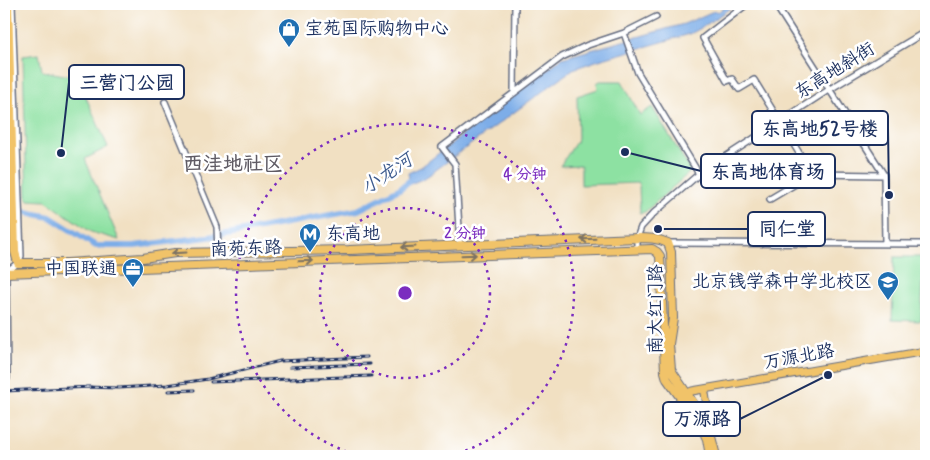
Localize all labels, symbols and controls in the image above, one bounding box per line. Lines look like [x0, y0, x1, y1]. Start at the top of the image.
shop icon: 宝苑国际购物中心 [277, 17, 301, 48]
place label: 宝苑国际购物中心 [305, 17, 449, 41]
street label: 东高地斜街 [790, 37, 880, 105]
callout: 三营门公园 [69, 65, 184, 99]
text: 三营门公园 [79, 71, 175, 96]
callout: 东高地52号楼 [752, 111, 888, 145]
text: 东高地52号楼 [762, 117, 878, 142]
water label: 小龙河 [356, 146, 420, 200]
district label: 西洼地社区 [183, 151, 283, 178]
callout: 东高地体育场 [701, 154, 835, 188]
text: 东高地体育场 [711, 160, 825, 185]
text: 4 分钟 [504, 165, 546, 185]
callout: 同仁堂 [748, 212, 825, 246]
text: 同仁堂 [758, 217, 816, 242]
metro station icon: 东高地 [298, 222, 322, 253]
place label: 东高地 [326, 222, 380, 246]
text: 2 分钟 [444, 224, 486, 244]
one-way arrow [580, 235, 596, 244]
street label: 南苑东路 [210, 236, 282, 262]
one-way arrow [400, 242, 416, 251]
one-way arrow [171, 249, 187, 258]
one-way arrow [461, 251, 477, 260]
place label: 中国联通 [45, 257, 117, 281]
office icon: 中国联通 [121, 257, 145, 288]
one-way arrow [298, 257, 314, 266]
street label: 南大红门路 [644, 264, 668, 354]
place label: 北京钱学森中学北校区 [692, 270, 872, 294]
school or university icon: 北京钱学森中学北校区 [876, 270, 900, 301]
centre of rings [396, 284, 414, 302]
street label: 万源北路 [761, 339, 837, 375]
callout: 万源路 [663, 402, 740, 436]
text: 万源路 [673, 407, 731, 432]

